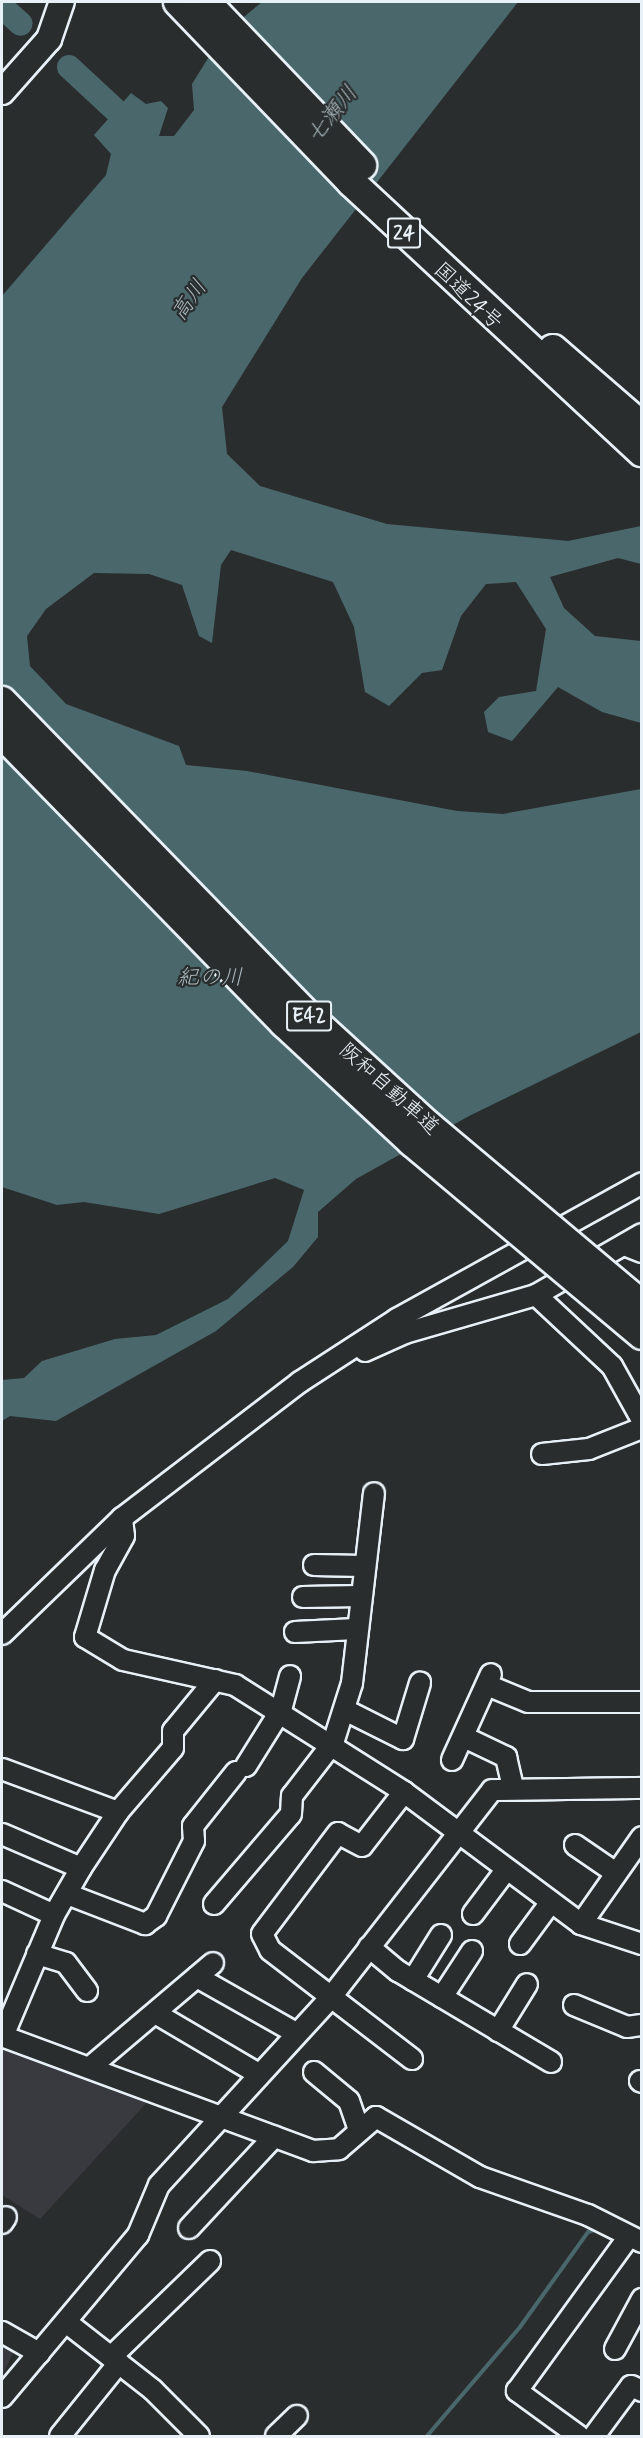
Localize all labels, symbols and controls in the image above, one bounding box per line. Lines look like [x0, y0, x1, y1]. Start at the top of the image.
water label: 七瀬川 [302, 81, 364, 149]
road number: 24 [386, 216, 422, 250]
street label: 国道24号 [428, 257, 508, 335]
water label: 高川 [167, 275, 213, 327]
water label: 紀の川 [177, 966, 243, 992]
road number: E42 [285, 999, 333, 1033]
street label: 阪和自動車道 [334, 1037, 444, 1141]

